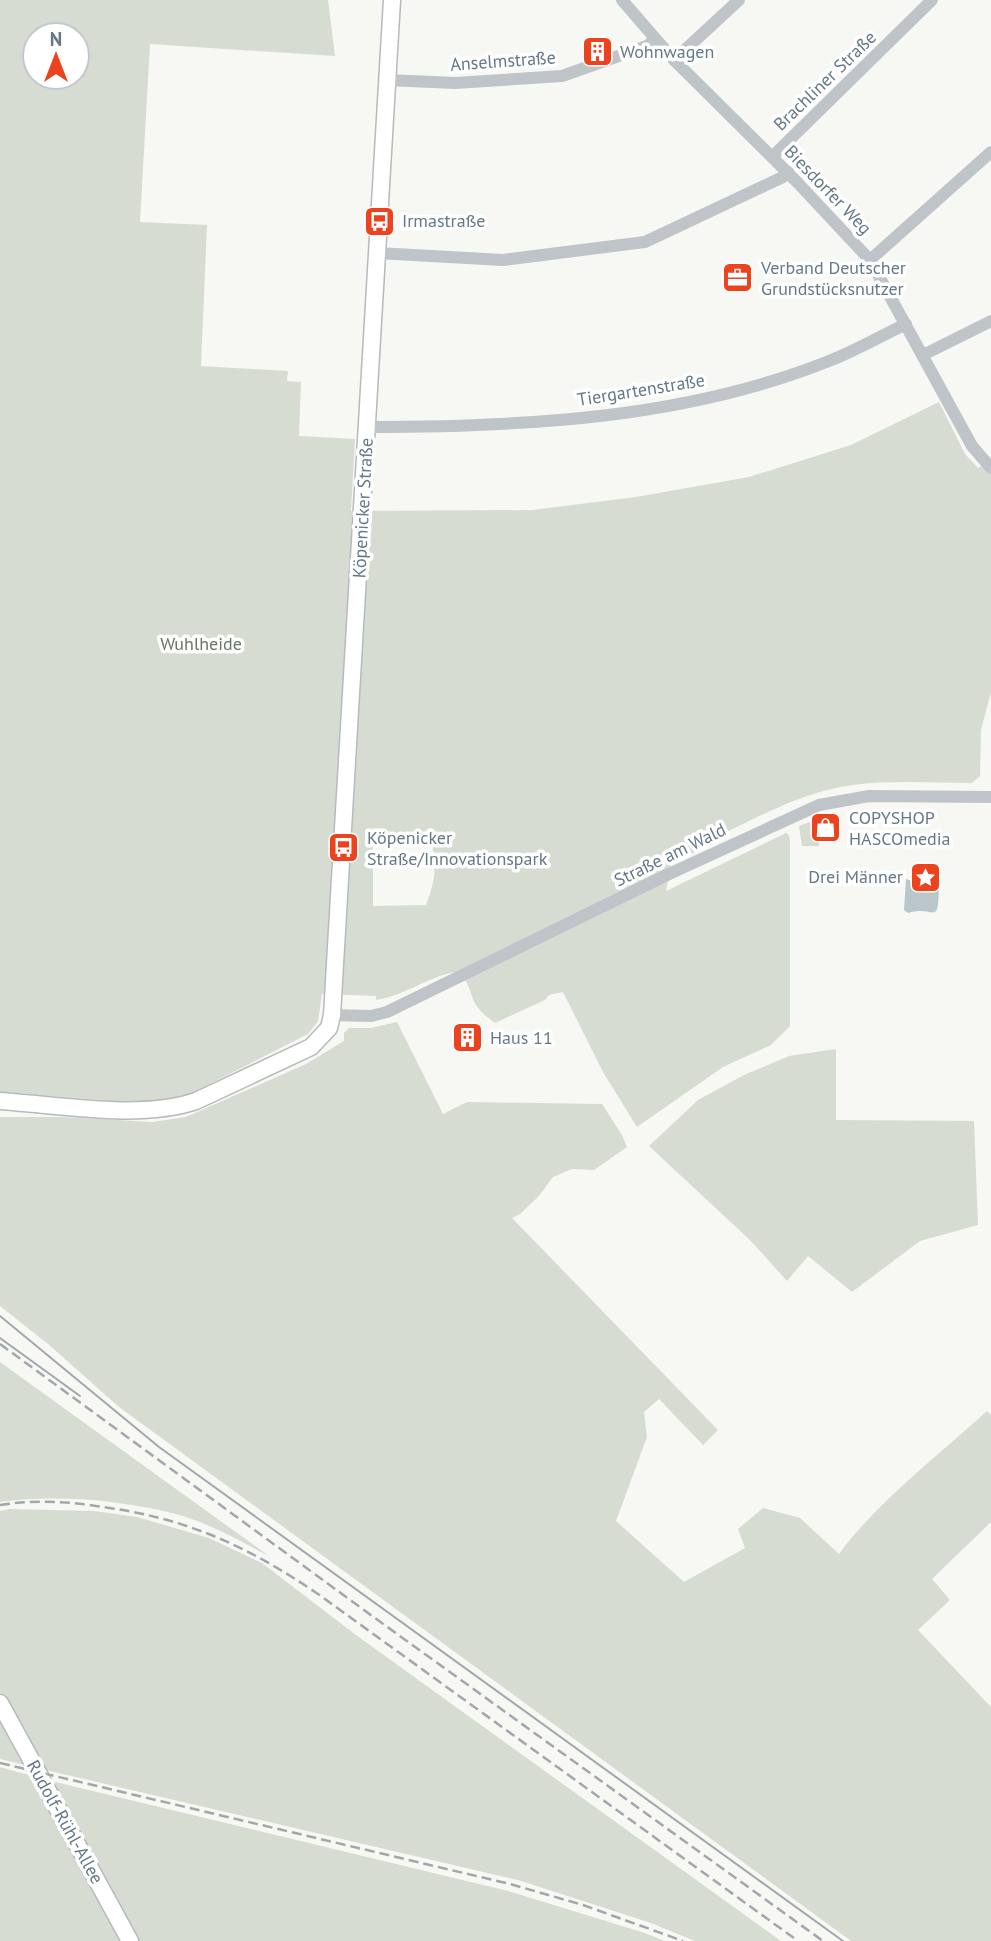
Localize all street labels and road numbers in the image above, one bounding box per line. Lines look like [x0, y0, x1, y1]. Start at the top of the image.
street label: Brachliner Straße [768, 26, 881, 135]
street label: Anselmstraße [450, 45, 556, 76]
street label: Biesdorfer Weg [780, 140, 877, 239]
street label: Tiergartenstraße [576, 368, 706, 411]
street label: Köpenicker Straße [347, 437, 378, 579]
street label: Straße am Wald [610, 818, 729, 891]
street label: Rudolf-Rühl-Allee [22, 1756, 109, 1888]

